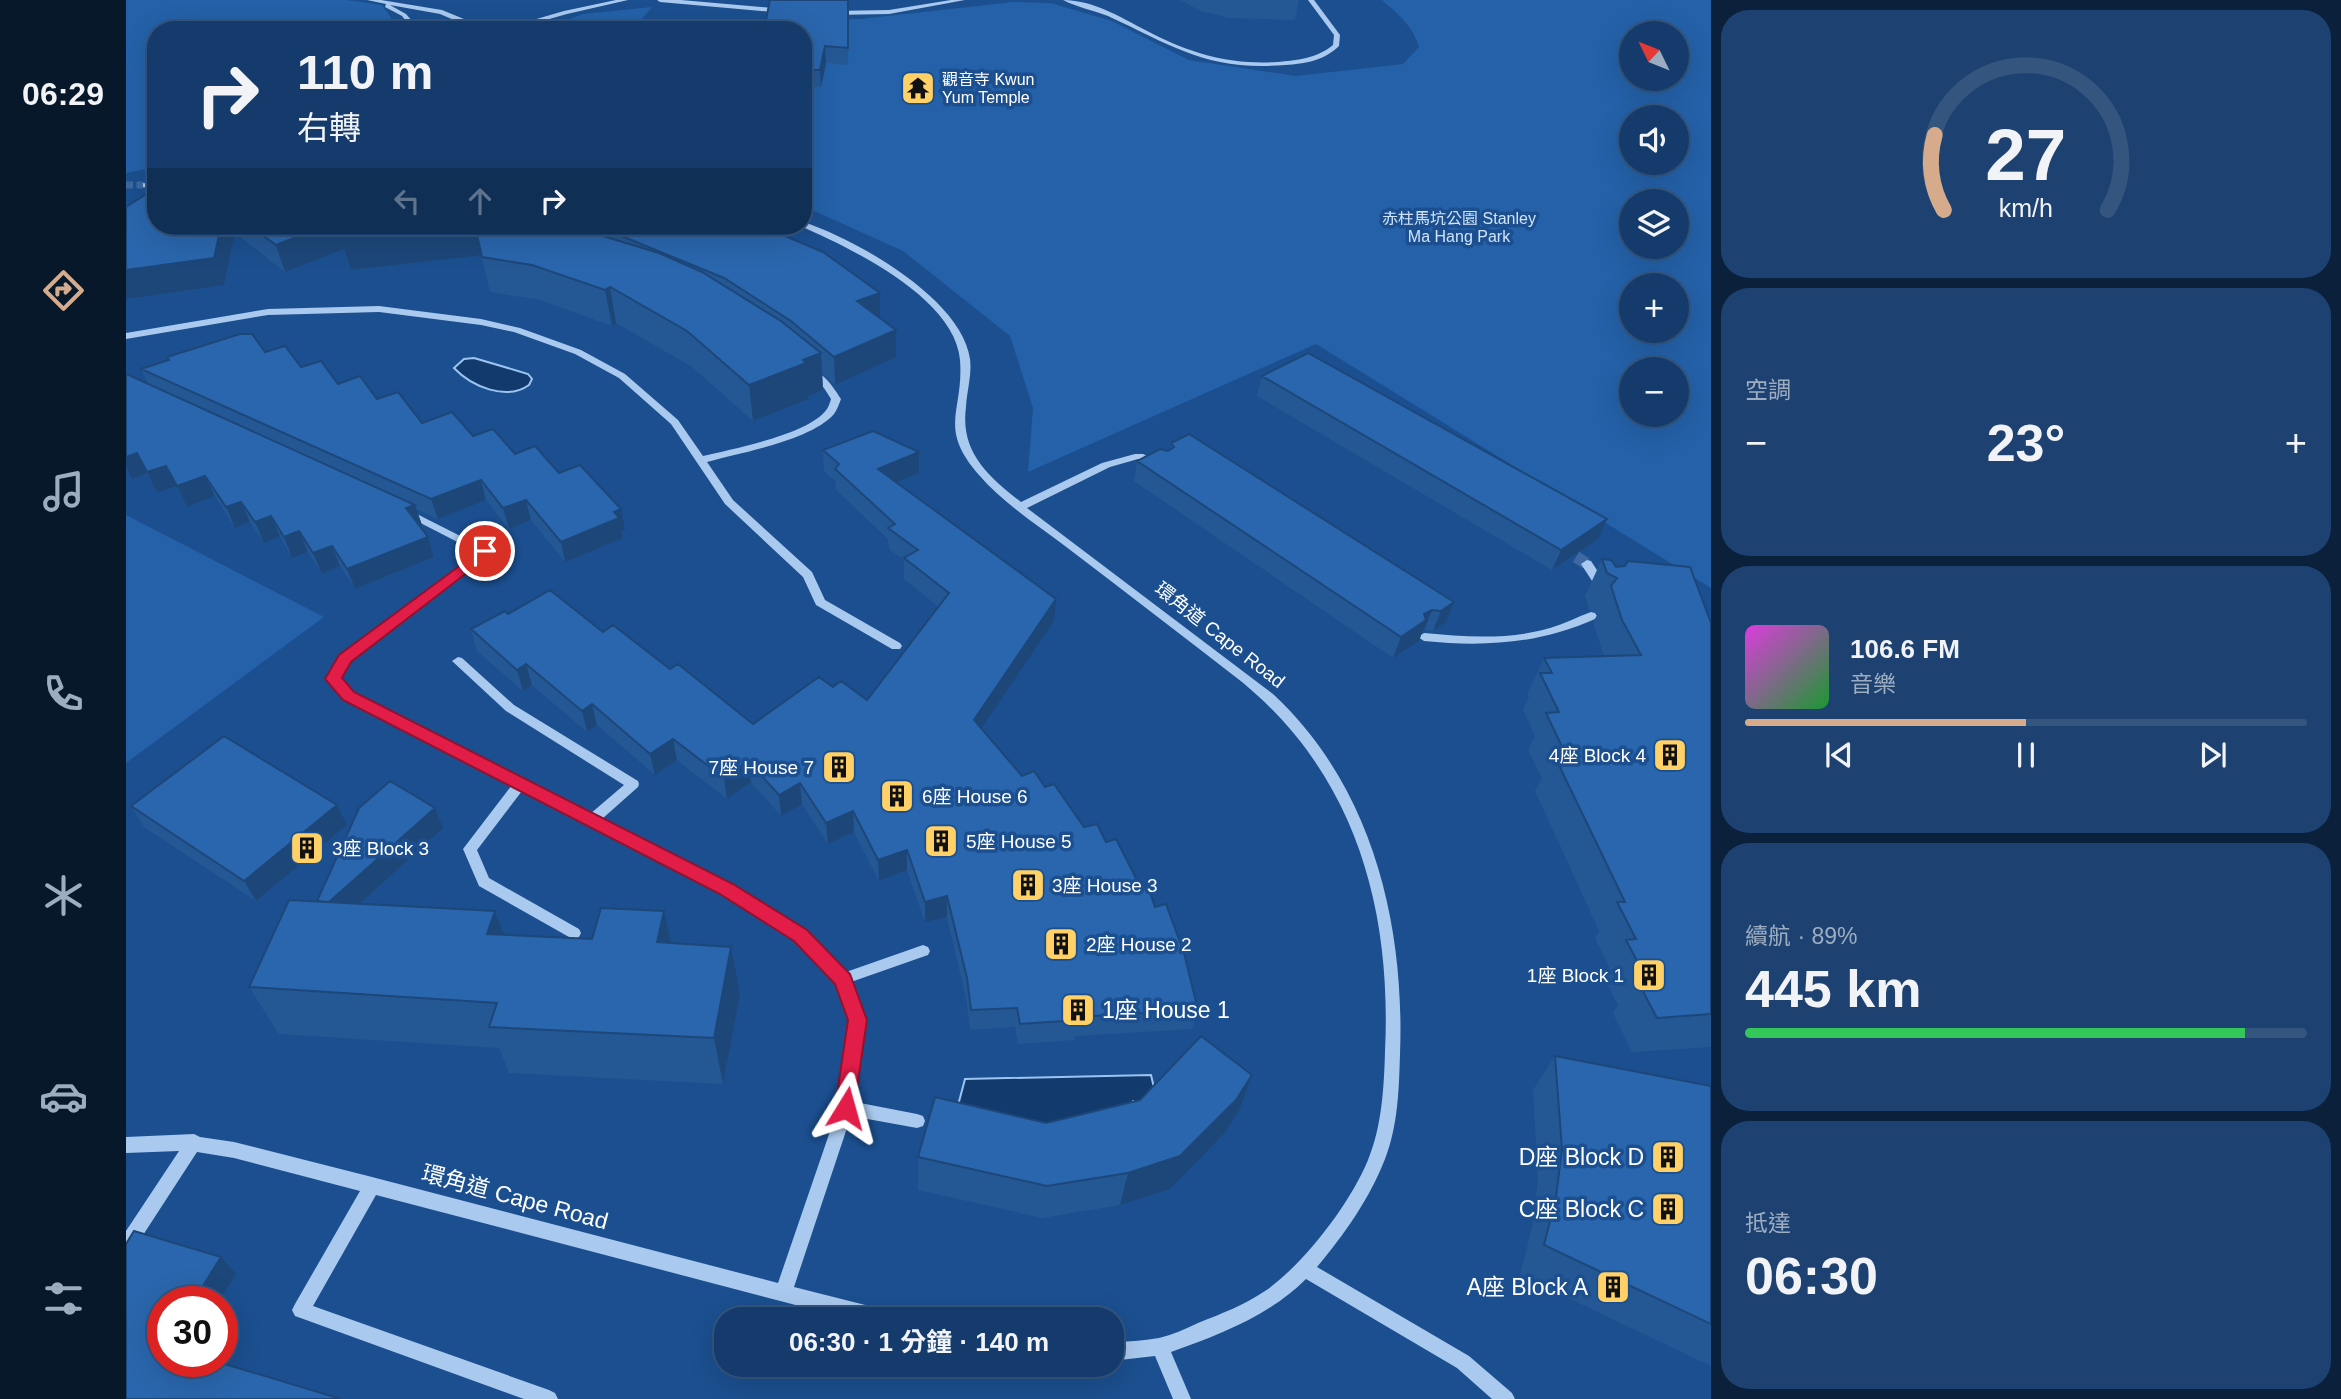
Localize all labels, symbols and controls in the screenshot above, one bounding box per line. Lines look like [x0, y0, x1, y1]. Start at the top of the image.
north arrow [1619, 21, 1689, 91]
map controls [1619, 21, 1689, 427]
text: 110 m [297, 45, 433, 99]
icon: right [182, 49, 273, 140]
temple icon: 觀音寺 Kwun Yum Temple [899, 69, 937, 107]
place label: 觀音寺 Kwun Yum Temple [942, 71, 1034, 106]
text: 06:29 [22, 76, 104, 112]
button: sound [1619, 105, 1689, 175]
text: 右轉 [297, 110, 361, 146]
text: 27 [1986, 114, 2066, 195]
icon: left [388, 182, 426, 220]
icon: ahead [461, 182, 499, 220]
icon: right [534, 182, 572, 220]
button: layers [1619, 189, 1689, 259]
text: km/h [1999, 194, 2053, 222]
park label: 赤柱馬坑公園 Stanley Ma Hang Park [1382, 210, 1536, 245]
icon: directions [39, 266, 88, 315]
button: + [1619, 273, 1689, 343]
button: − [1619, 357, 1689, 427]
text: 空調 [1745, 377, 1791, 403]
text: 23° [1987, 414, 2065, 472]
text: − [1745, 422, 1767, 464]
text: + [2285, 422, 2307, 464]
icon: music [39, 467, 88, 516]
pin [455, 521, 515, 581]
icon: arrive [466, 532, 504, 570]
street label: 環角道 Cape Road [1151, 578, 1289, 692]
text: 106.6 FM [1850, 634, 1960, 664]
icon: phone [39, 669, 88, 718]
text: 音樂 [1850, 671, 1896, 697]
building icon: 4座 Block 4 [1651, 736, 1689, 774]
icon: previous [1820, 736, 1858, 774]
icon: pause [2007, 736, 2045, 774]
icon: next [2194, 736, 2232, 774]
place label: 4座 Block 4 [1549, 745, 1646, 766]
building icon: 7座 House 7 [820, 748, 858, 786]
place label: 7座 House 7 [708, 757, 814, 778]
building icon: 6座 House 6 [878, 777, 916, 815]
place label: 6座 House 6 [922, 786, 1028, 807]
building icon: 5座 House 5 [922, 822, 960, 860]
building icon: 3座 Block 3 [288, 829, 326, 867]
place label: 5座 House 5 [966, 831, 1072, 852]
place label: 3座 Block 3 [332, 838, 429, 859]
building icon: 3座 House 3 [1009, 866, 1047, 904]
icon: climate [39, 871, 88, 920]
place label: 3座 House 3 [1052, 875, 1158, 896]
text: 續航 · 89% [1745, 923, 1857, 949]
building icon: 2座 House 2 [1042, 925, 1080, 963]
place label: 2座 House 2 [1086, 934, 1192, 955]
building icon: 1座 Block 1 [1630, 956, 1668, 994]
text: 445 km [1745, 960, 1921, 1018]
place label: 1座 Block 1 [1527, 965, 1624, 986]
building icon: 1座 House 1 [1059, 991, 1097, 1029]
place label: 1座 House 1 [1102, 997, 1230, 1023]
position arrow [809, 1071, 883, 1145]
icon: car [39, 1072, 88, 1121]
building icon: D座 Block D [1649, 1138, 1687, 1176]
place label: D座 Block D [1519, 1144, 1644, 1170]
street label: 環角道 Cape Road [419, 1160, 611, 1234]
building icon: C座 Block C [1649, 1190, 1687, 1228]
place label: C座 Block C [1519, 1196, 1644, 1222]
text: 抵達 [1745, 1210, 1791, 1236]
text: 06:30 [1745, 1247, 1878, 1305]
building icon: A座 Block A [1594, 1268, 1632, 1306]
icon: filters [39, 1274, 88, 1323]
place label: A座 Block A [1467, 1274, 1589, 1300]
speed limit sign: 30 [147, 1286, 238, 1377]
text: 06:30 · 1 分鐘 · 140 m [789, 1327, 1049, 1357]

